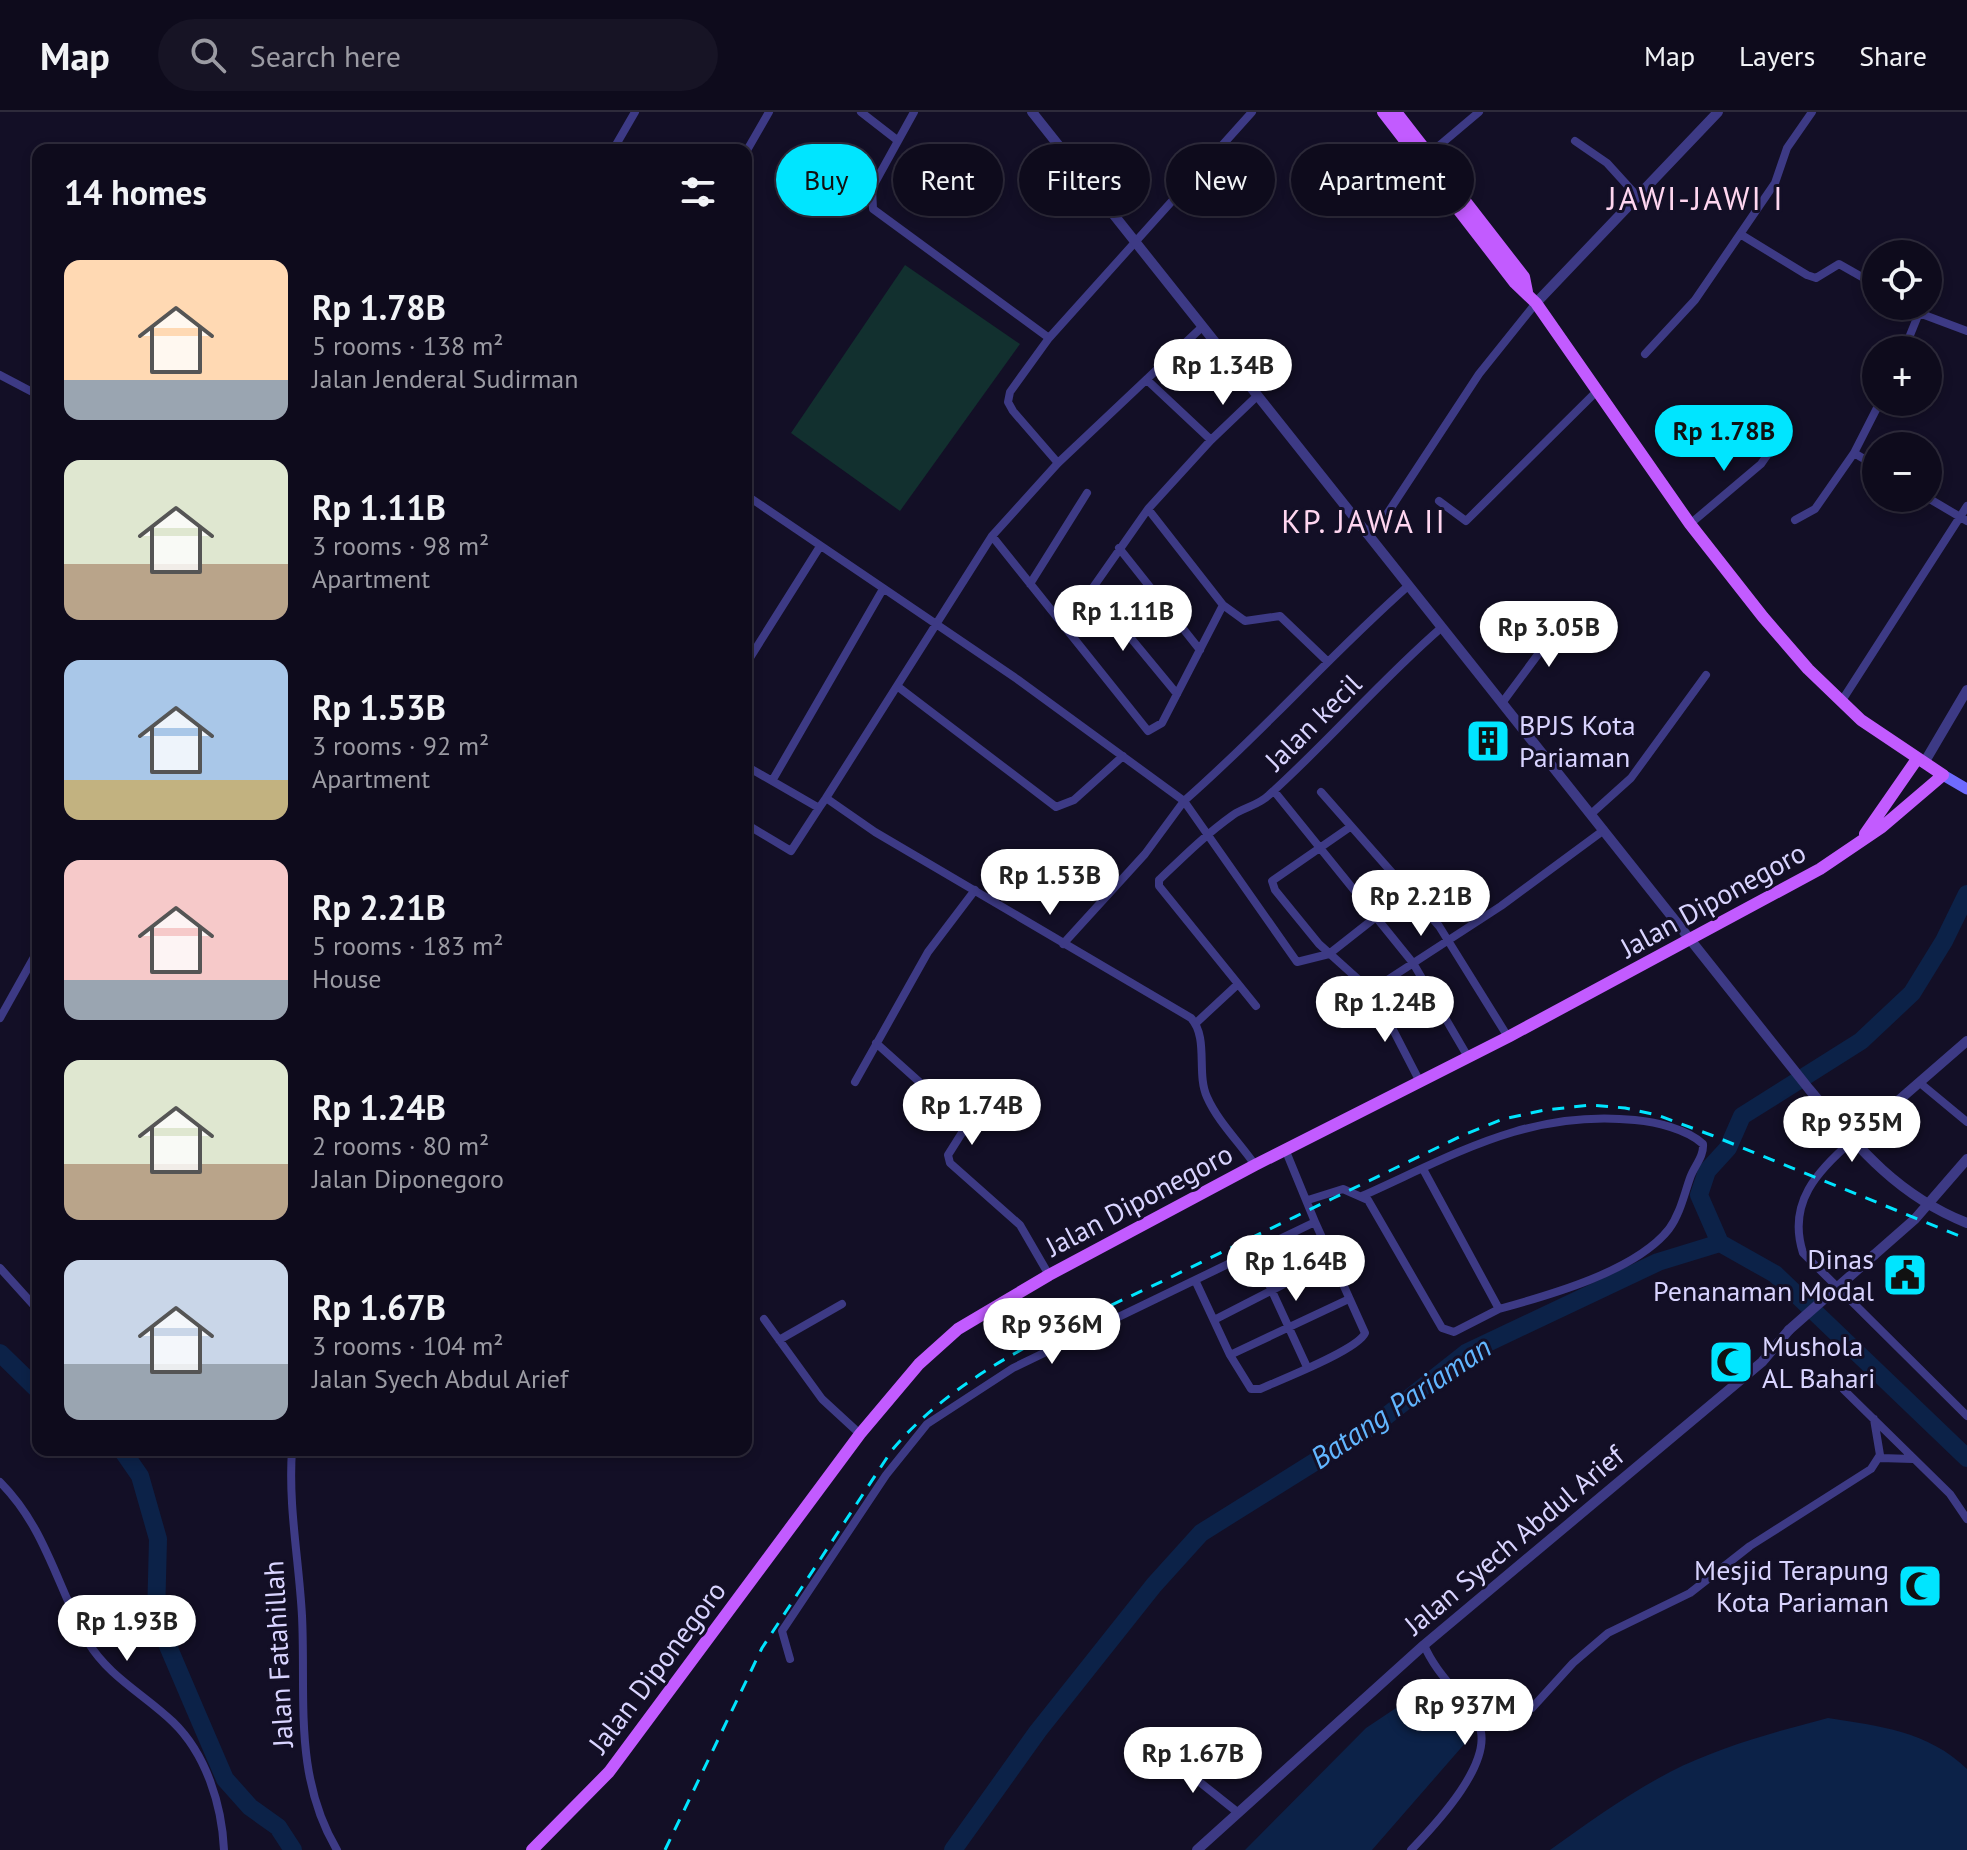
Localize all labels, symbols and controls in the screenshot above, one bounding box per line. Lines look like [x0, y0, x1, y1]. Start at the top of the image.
search box [158, 19, 718, 91]
text: Map [40, 31, 110, 80]
icon: search [186, 33, 230, 77]
text: Search here [250, 36, 401, 75]
text: Map [1644, 37, 1695, 74]
text: Layers [1739, 37, 1815, 74]
text: Share [1859, 37, 1927, 74]
chip: Buy [776, 144, 877, 216]
chip: Rent [893, 144, 1003, 216]
chip: Filters [1019, 144, 1150, 216]
chip: New [1166, 144, 1275, 216]
chip: Apartment [1291, 144, 1474, 216]
text: 14 homes [64, 170, 207, 214]
icon: filters [676, 170, 720, 214]
district label: JAWI-JAWI I [1605, 177, 1785, 219]
map controls [1862, 240, 1942, 512]
button: locate [1862, 240, 1942, 320]
text: Rp 1.78B [312, 285, 446, 329]
icon: home [128, 292, 224, 388]
text: 5 rooms · 138 m² [312, 329, 504, 362]
button: + [1862, 336, 1942, 416]
pin: Rp 1.34B [1140, 339, 1306, 407]
text: Rp 1.34B [1172, 348, 1274, 381]
text: Jalan Jenderal Sudirman [312, 362, 578, 395]
pin: Rp 1.78B [1641, 405, 1807, 473]
text: Rp 1.78B [1673, 414, 1775, 447]
button: − [1862, 432, 1942, 512]
text: Rp 1.11B [312, 485, 446, 529]
icon: home [128, 492, 224, 588]
district label: KP. JAWA II [1281, 500, 1447, 542]
text: 3 rooms · 98 m² [312, 529, 489, 562]
text: Apartment [312, 562, 430, 595]
pin: Rp 1.11B [1040, 585, 1206, 653]
text: Rp 1.11B [1072, 594, 1174, 627]
pin: Rp 3.05B [1466, 601, 1632, 669]
text: Rp 3.05B [1498, 610, 1600, 643]
street label: Jalan kecil [1256, 665, 1369, 779]
text: Rp 1.53B [312, 685, 446, 729]
icon: home [128, 692, 224, 788]
place label: BPJS Kota Pariaman [1519, 706, 1636, 775]
building icon: BPJS Kota Pariaman [1464, 717, 1512, 765]
text: 3 rooms · 92 m² [312, 729, 489, 762]
text: Apartment [312, 762, 430, 795]
street label: Jalan Diponegoro [1613, 833, 1812, 966]
pin: Rp 1.53B [967, 849, 1133, 917]
text: Rp 1.53B [999, 858, 1101, 891]
pin: Rp 2.21B [1338, 870, 1504, 938]
text: Rp 2.21B [1370, 879, 1472, 912]
text: Rp 2.21B [312, 885, 446, 929]
icon: home [128, 892, 224, 988]
text: 5 rooms · 183 m² [312, 929, 504, 962]
text: House [312, 962, 382, 995]
pin: Rp 1.24B [1302, 976, 1468, 1044]
text: Rp 1.24B [1334, 985, 1436, 1018]
pin: Rp 1.74B [889, 1079, 1055, 1147]
text: Rp 1.24B [312, 1085, 446, 1129]
text: Rp 1.74B [921, 1088, 1023, 1121]
icon: home [128, 1092, 224, 1188]
pin: Rp 935M [1778, 1096, 1926, 1164]
text: Rp 935M [1801, 1105, 1903, 1138]
text: 2 rooms · 80 m² [312, 1129, 489, 1162]
street label: Jalan Diponegoro [1038, 1135, 1239, 1265]
text: Jalan Diponegoro [312, 1162, 504, 1195]
pin: Rp 1.64B [1213, 1235, 1379, 1303]
place label: Dinas Penanaman Modal [1653, 1240, 1874, 1309]
text: Rp 1.64B [1245, 1244, 1347, 1277]
public building icon: Dinas Penanaman Modal [1881, 1251, 1929, 1299]
text: Rp 1.67B [312, 1285, 446, 1329]
icon: home [128, 1292, 224, 1388]
pin: Rp 936M [978, 1298, 1126, 1366]
text: Rp 936M [1001, 1307, 1103, 1340]
water label: Batang Pariaman [1302, 1327, 1498, 1477]
place label: Mushola AL Bahari [1762, 1327, 1876, 1396]
text: 3 rooms · 104 m² [312, 1329, 504, 1362]
mosque icon: Mushola AL Bahari [1707, 1338, 1755, 1386]
text: Jalan Syech Abdul Arief [312, 1362, 568, 1395]
street label: Jalan Syech Abdul Arief [1395, 1436, 1632, 1643]
place label: Mesjid Terapung Kota Pariaman [1694, 1551, 1889, 1620]
street label: Jalan Fatahillah [254, 1560, 301, 1749]
mosque icon: Mesjid Terapung Kota Pariaman [1896, 1562, 1944, 1610]
street label: Jalan Diponegoro [579, 1573, 734, 1761]
pin: Rp 1.93B [44, 1595, 210, 1663]
text: Rp 1.93B [76, 1604, 178, 1637]
pin: Rp 937M [1391, 1679, 1539, 1747]
text: Rp 937M [1414, 1688, 1516, 1721]
pin: Rp 1.67B [1110, 1727, 1276, 1795]
text: Rp 1.67B [1142, 1736, 1244, 1769]

